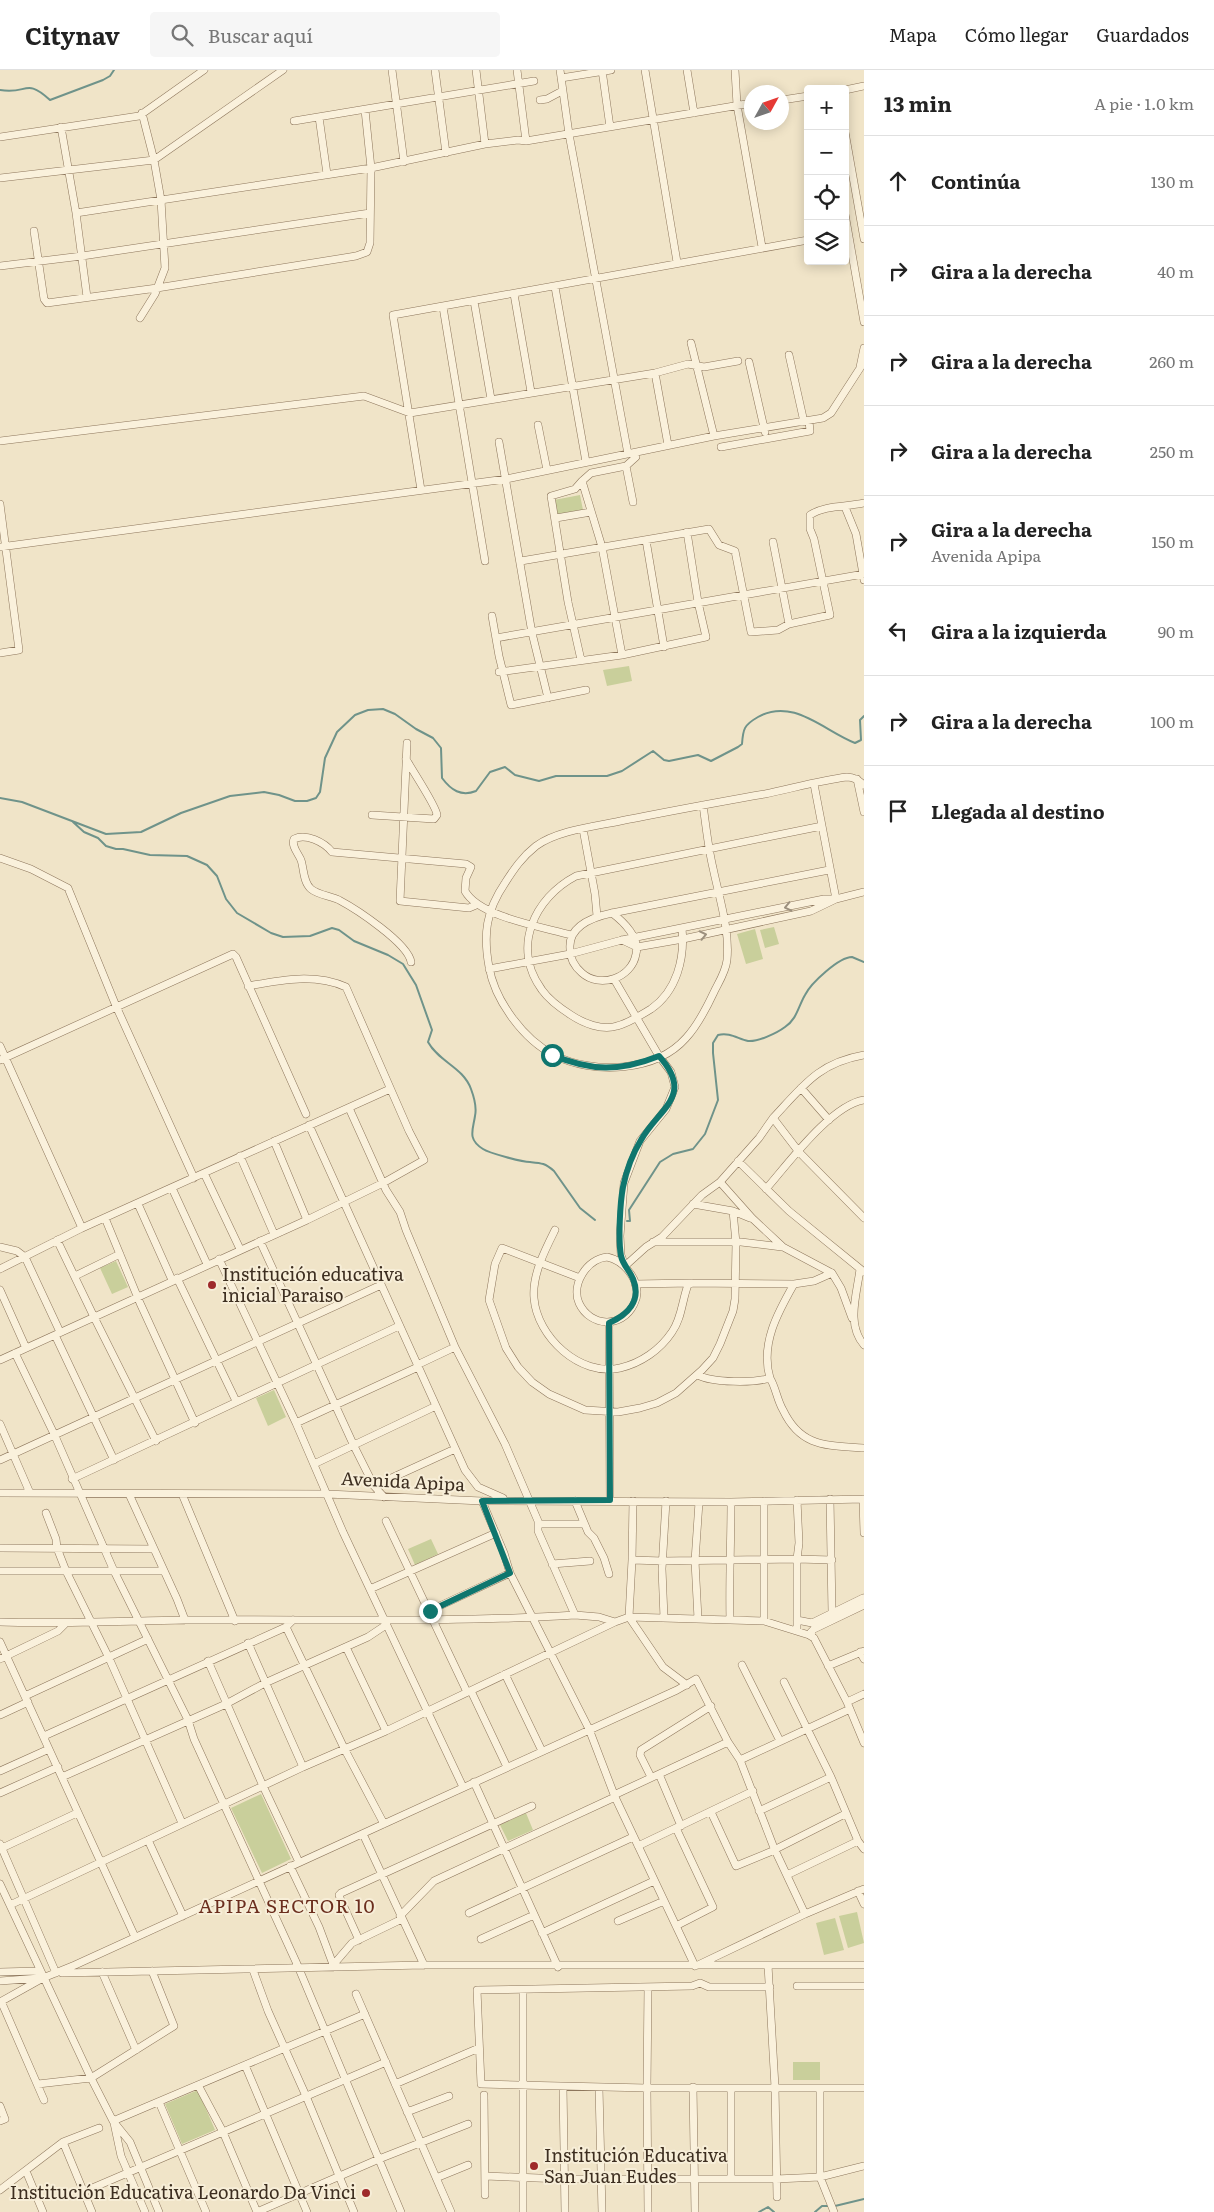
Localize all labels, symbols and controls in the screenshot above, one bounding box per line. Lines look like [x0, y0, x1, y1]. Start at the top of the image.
search box [150, 12, 500, 57]
text: Citynav [25, 17, 120, 52]
icon: search [168, 21, 196, 49]
text: Buscar aquí [208, 21, 313, 49]
text: Mapa [889, 21, 937, 48]
text: Cómo llegar [965, 21, 1068, 48]
text: Guardados [1096, 21, 1189, 48]
north arrow [744, 85, 789, 130]
map controls [804, 85, 849, 265]
button: + [804, 85, 849, 130]
text: 13 min [884, 87, 952, 118]
text: A pie · 1.0 km [1094, 91, 1194, 115]
button: − [804, 130, 849, 175]
icon: ahead [884, 167, 912, 195]
text: Continúa [931, 167, 1021, 195]
text: 130 m [1151, 169, 1194, 193]
button: locate [804, 175, 849, 220]
button: layers [804, 220, 849, 265]
icon: right [884, 257, 912, 285]
text: Gira a la derecha [931, 257, 1092, 285]
text: 40 m [1157, 259, 1194, 283]
icon: right [884, 347, 912, 375]
text: Gira a la derecha [931, 347, 1092, 375]
text: 260 m [1149, 349, 1194, 373]
icon: right [884, 437, 912, 465]
text: Gira a la derecha [931, 437, 1092, 465]
text: 250 m [1150, 439, 1194, 463]
text: Gira a la derecha [931, 515, 1092, 543]
icon: right [884, 527, 912, 555]
text: 150 m [1151, 529, 1194, 553]
text: Avenida Apipa [931, 543, 1041, 567]
icon: left [884, 617, 912, 645]
text: Gira a la izquierda [931, 617, 1107, 645]
text: 90 m [1158, 619, 1194, 643]
icon: right [884, 707, 912, 735]
text: Gira a la derecha [931, 707, 1092, 735]
text: 100 m [1150, 709, 1194, 733]
icon: arrive [884, 797, 912, 825]
text: Llegada al destino [931, 797, 1105, 825]
one-way arrow [784, 901, 793, 912]
one-way arrow [699, 930, 708, 941]
route start [541, 1044, 564, 1067]
place label: Institución educativa inicial Paraiso [222, 1260, 404, 1308]
marker: Institución educativa inicial Paraiso [206, 1279, 218, 1291]
street label: Avenida Apipa [340, 1464, 466, 1497]
route end [419, 1600, 442, 1623]
district label: APIPA SECTOR 10 [198, 1891, 376, 1919]
place label: Institución Educativa San Juan Eudes [544, 2141, 728, 2189]
marker: Institución Educativa San Juan Eudes [528, 2160, 540, 2172]
place label: Institución Educativa Leonardo Da Vinci [10, 2178, 356, 2205]
marker: Institución Educativa Leonardo Da Vinci [360, 2187, 372, 2199]

